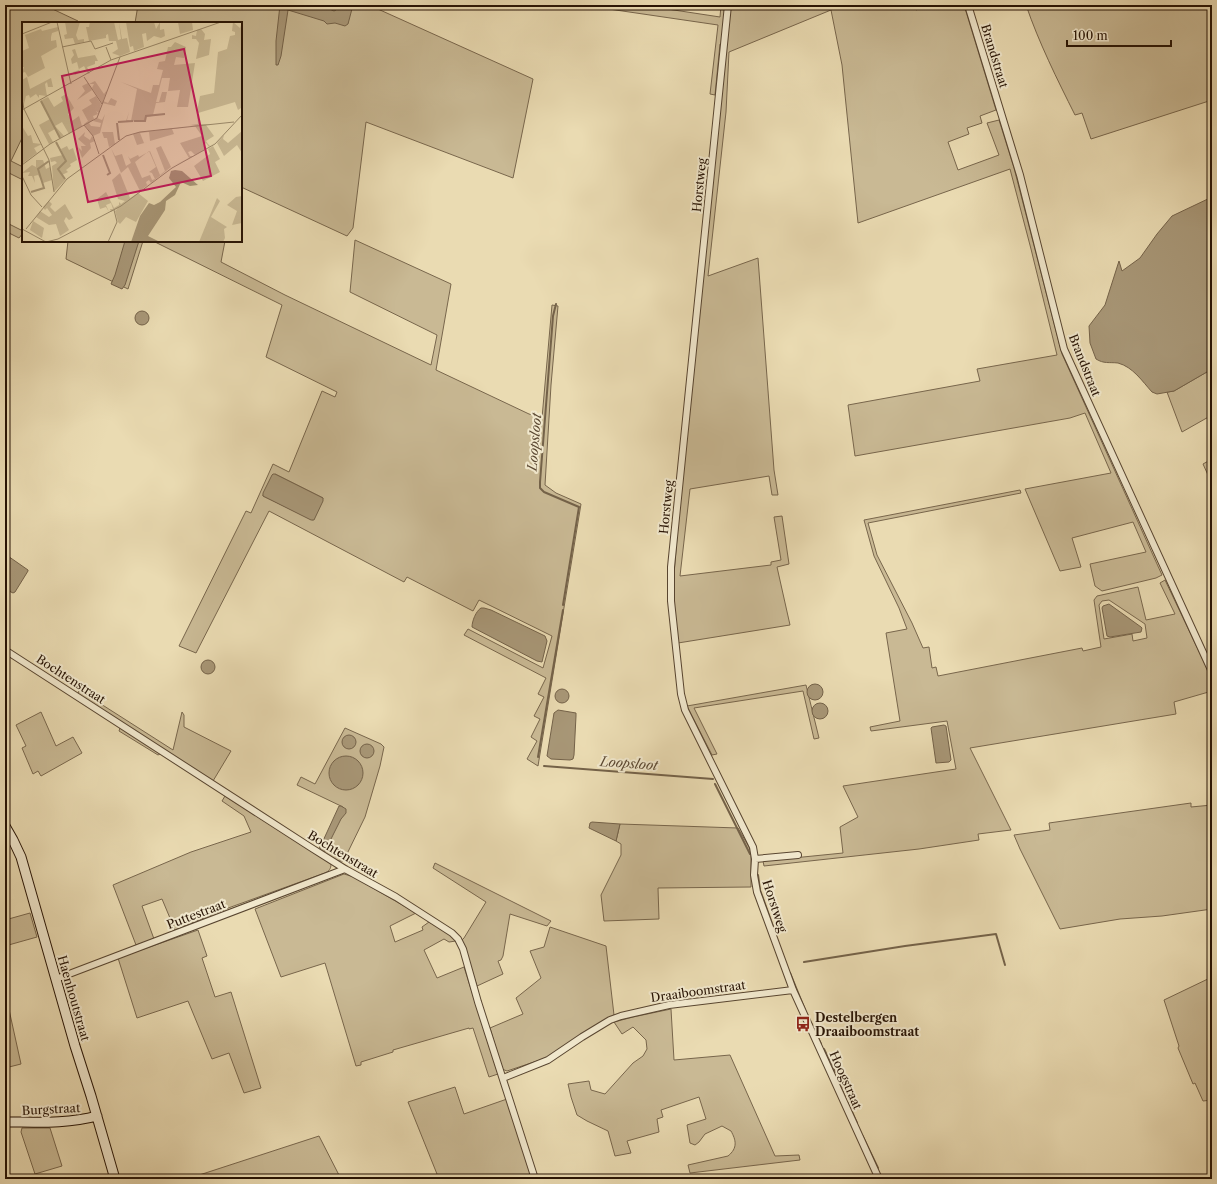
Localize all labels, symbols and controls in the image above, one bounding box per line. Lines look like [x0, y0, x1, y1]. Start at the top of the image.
inset map [22, 22, 242, 242]
street label: Brandstraat [978, 22, 1012, 90]
scale bar [1067, 22, 1171, 48]
text: 100 m [1073, 28, 1108, 43]
street label: Horstweg [689, 156, 709, 213]
street label: Brandstraat [1066, 332, 1105, 399]
water label: Loopsloot [523, 411, 545, 472]
street label: Horstweg [656, 478, 676, 535]
street label: Bochtenstraat [34, 651, 109, 707]
water label: Loopsloot [599, 753, 660, 773]
street label: Bochtenstraat [305, 827, 382, 881]
street label: Horstweg [759, 878, 791, 935]
street label: Puttestraat [164, 896, 228, 932]
street label: Haenhoutstraat [55, 953, 94, 1043]
street label: Draaiboomstraat [650, 977, 747, 1005]
place label: Destelbergen Draaiboomstraat [815, 1010, 919, 1039]
bus stop icon: Destelbergen Draaiboomstraat [794, 1015, 812, 1033]
street label: Hoogstraat [826, 1048, 866, 1112]
street label: Burgstraat [21, 1100, 81, 1118]

